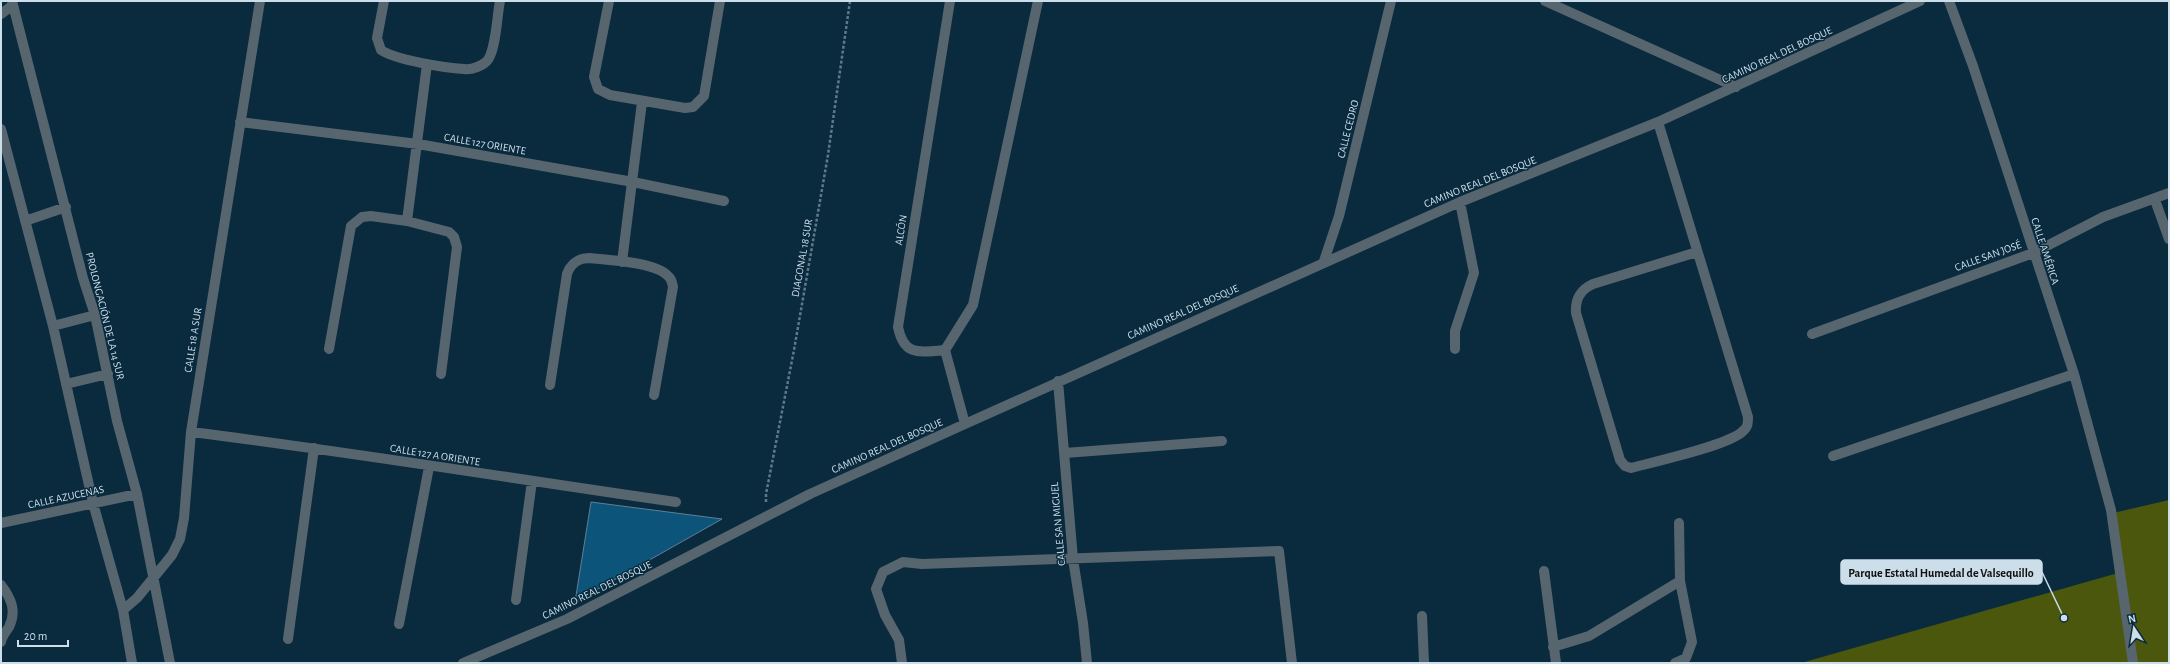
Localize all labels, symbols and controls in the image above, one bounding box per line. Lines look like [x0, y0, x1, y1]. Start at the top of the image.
street label: CAMINO REAL DEL BOSQUE [1720, 24, 1834, 85]
street label: CALLE CEDRO [1335, 99, 1361, 159]
street label: CALLE 127 ORIENTE [443, 131, 527, 157]
street label: CAMINO REAL DEL BOSQUE [1422, 154, 1538, 210]
street label: ALCÓN [892, 214, 909, 246]
street label: CALLE AMÉRICA [2029, 216, 2062, 286]
street label: DIAGONAL 18 SUR [790, 218, 814, 298]
street label: CALLE SAN JOSÉ [1953, 238, 2023, 273]
street label: PROLONGACIÓN DE LA 14 SUR [84, 251, 127, 381]
street label: CAMINO REAL DEL BOSQUE [1126, 282, 1241, 341]
street label: CALLE 18 A SUR [182, 307, 204, 373]
street label: CAMINO REAL DEL BOSQUE [830, 416, 945, 475]
street label: CALLE 127 A ORIENTE [389, 442, 482, 468]
street label: CALLE SAN MIGUEL [1049, 481, 1067, 566]
street label: CALLE AZUCENAS [27, 484, 105, 510]
street label: CAMINO REAL DEL BOSQUE [541, 558, 654, 621]
callout: Parque Estatal Humedal de Valsequillo [1841, 560, 2042, 584]
text: Parque Estatal Humedal de Valsequillo [1848, 567, 2034, 579]
north arrow [2114, 608, 2154, 648]
text: N [2127, 613, 2137, 625]
scale bar [18, 622, 68, 648]
text: 20 m [24, 630, 47, 642]

